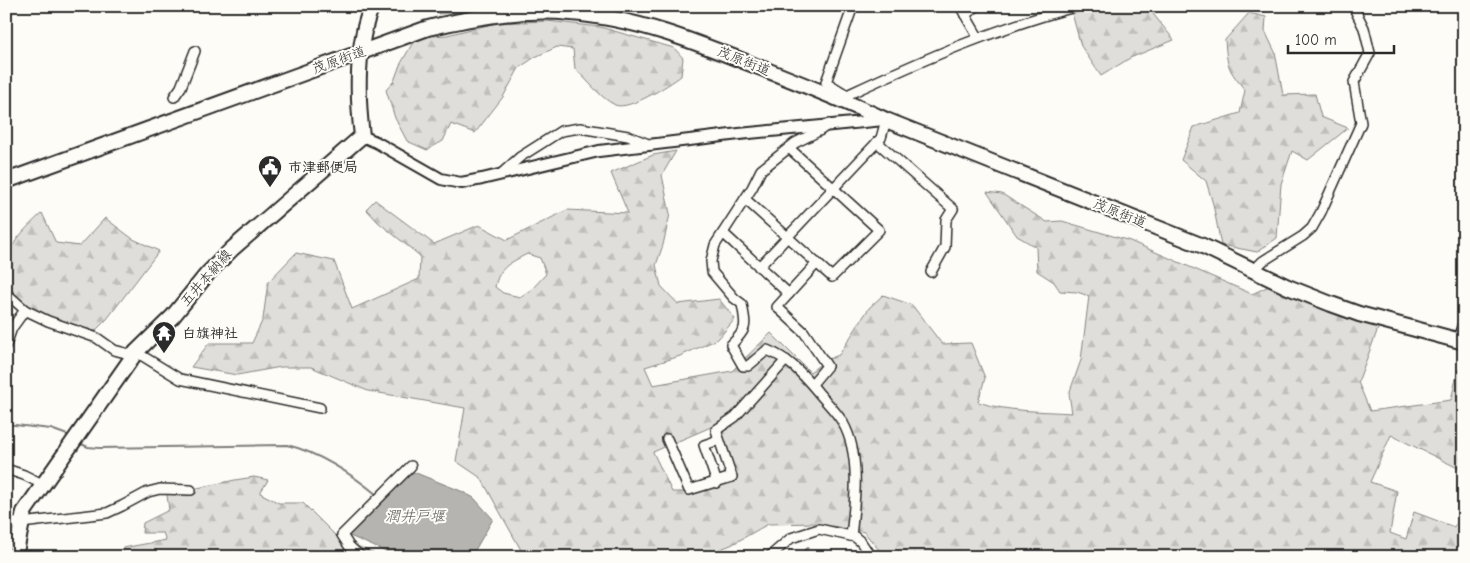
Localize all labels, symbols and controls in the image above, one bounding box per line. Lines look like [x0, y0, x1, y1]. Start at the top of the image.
scale bar [1288, 22, 1394, 54]
text: 100 m [1295, 31, 1337, 49]
street label: 茂原街道 [310, 42, 368, 78]
street label: 茂原街道 [715, 43, 773, 79]
public building icon: 市津郵便局 [257, 154, 283, 188]
place label: 市津郵便局 [288, 159, 358, 176]
street label: 茂原街道 [1091, 195, 1149, 231]
street label: 五井本納線 [177, 246, 235, 310]
temple icon: 白旗神社 [151, 320, 177, 354]
place label: 白旗神社 [182, 325, 238, 342]
water label: 潤井戸堰 [385, 507, 447, 525]

